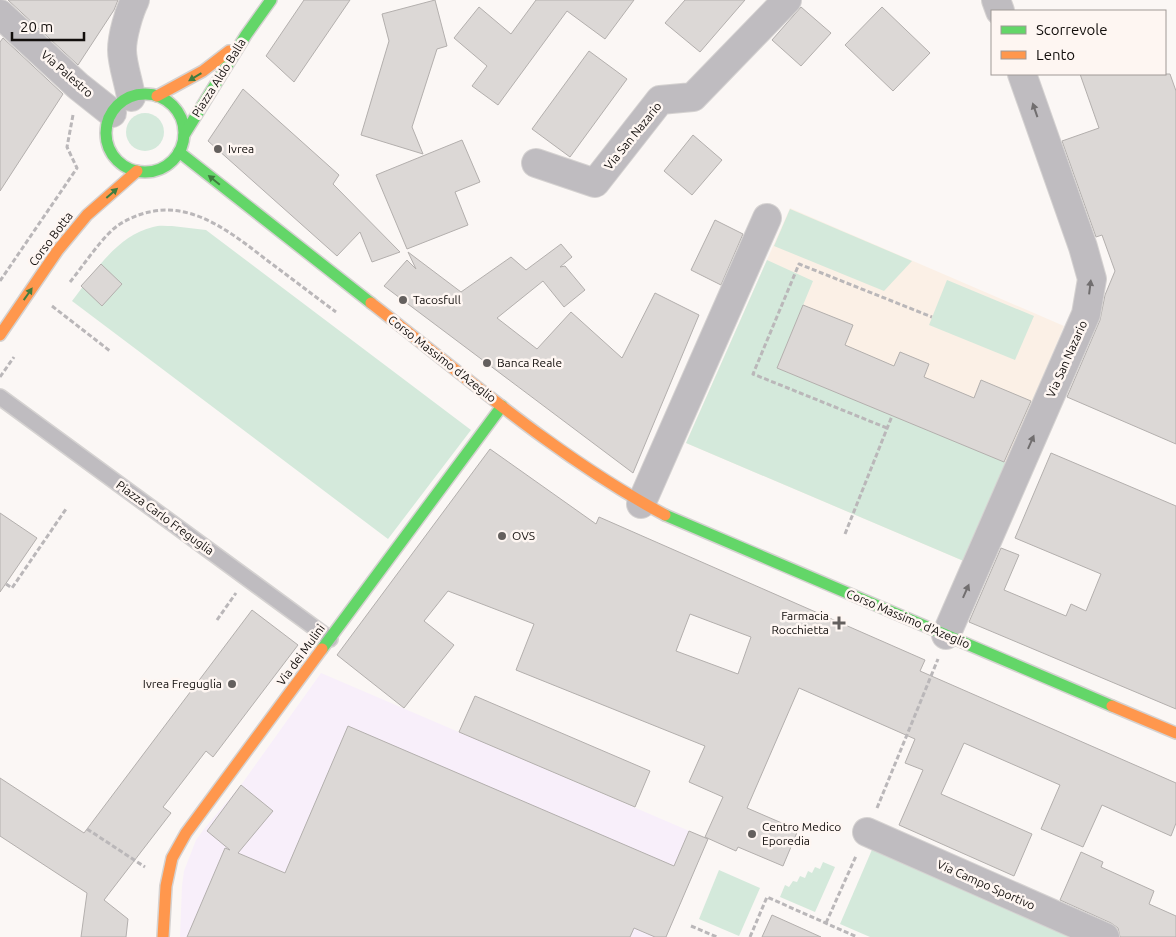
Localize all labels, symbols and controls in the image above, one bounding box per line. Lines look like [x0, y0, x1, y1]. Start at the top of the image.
scale bar [12, 10, 85, 42]
legend [991, 10, 1166, 75]
text: 20 m [20, 18, 53, 35]
text: Scorrevole [1036, 21, 1107, 38]
street label: Piazza Aldo Balla [189, 36, 248, 119]
text: Lento [1036, 46, 1075, 63]
street label: Via Palestro [39, 48, 96, 100]
one-way arrow [189, 72, 202, 81]
street label: Via San Nazario [602, 99, 664, 172]
one-way arrow [1031, 102, 1039, 117]
place label: Ivrea [228, 142, 254, 155]
marker: Ivrea [212, 143, 224, 155]
one-way arrow [208, 175, 221, 186]
one-way arrow [106, 187, 118, 199]
street label: Corso Botta [26, 209, 75, 268]
one-way arrow [1086, 278, 1094, 294]
one-way arrow [23, 288, 33, 301]
place label: Tacosfull [413, 293, 461, 306]
marker: Tacosfull [397, 294, 409, 306]
street label: Corso Massimo d'Azeglio [386, 313, 499, 405]
street label: Via San Nazario [1044, 318, 1089, 399]
place label: Banca Reale [497, 356, 562, 369]
marker: Banca Reale [481, 357, 493, 369]
one-way arrow [1027, 435, 1035, 449]
street label: Piazza Carlo Freguglia [114, 478, 217, 557]
place label: OVS [512, 529, 535, 542]
marker: OVS [496, 530, 508, 542]
one-way arrow [962, 584, 970, 598]
street label: Corso Massimo d'Azeglio [844, 587, 972, 651]
place label: Farmacia Rocchietta [771, 609, 829, 636]
marker: Farmacia Rocchietta [833, 617, 845, 629]
street label: Via dei Mulini [274, 622, 327, 688]
place label: Ivrea Freguglia [143, 677, 222, 690]
marker: Ivrea Freguglia [226, 678, 238, 690]
place label: Centro Medico Eporedia [762, 820, 841, 847]
marker: Centro Medico Eporedia [746, 828, 758, 840]
street label: Via Campo Sportivo [935, 857, 1037, 912]

